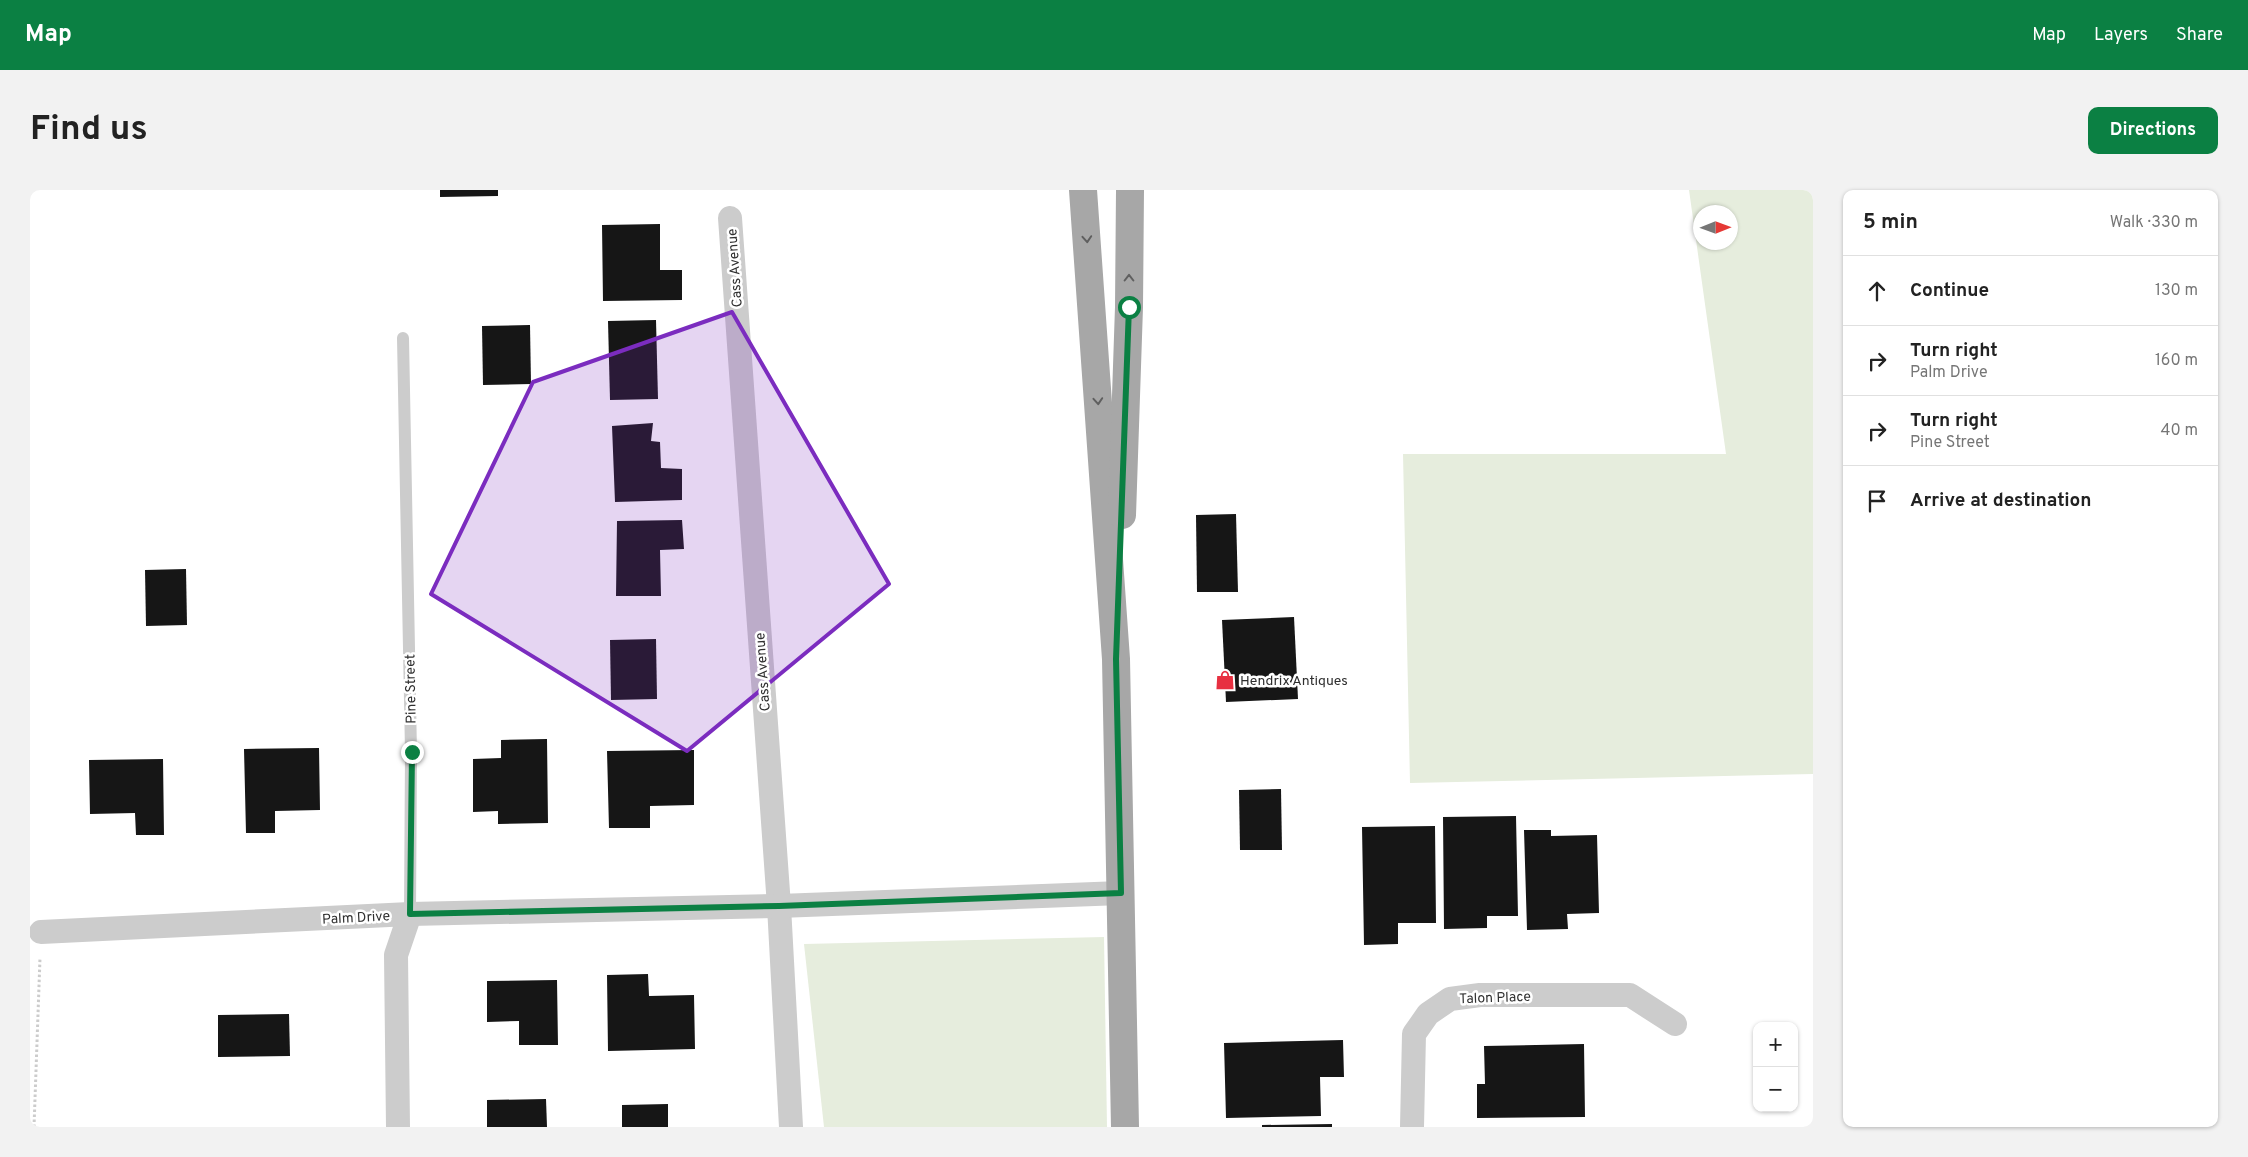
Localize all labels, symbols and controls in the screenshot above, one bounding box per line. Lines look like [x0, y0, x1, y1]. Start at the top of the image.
text: Map [25, 20, 72, 50]
text: Map [2032, 24, 2066, 47]
text: Layers [2094, 24, 2148, 47]
text: Share [2176, 24, 2223, 47]
button: Directions [2088, 107, 2218, 154]
text: Find us [30, 108, 148, 152]
north arrow [1693, 205, 1738, 250]
text: 5 min [1863, 209, 1918, 236]
text: Walk · 330 m [2110, 213, 2198, 233]
street label: Cass Avenue [724, 228, 747, 308]
one-way arrow [1081, 235, 1092, 243]
one-way arrow [1124, 274, 1134, 282]
icon: ahead [1863, 277, 1891, 305]
text: Continue [1910, 279, 1989, 303]
text: 130 m [2155, 281, 2198, 301]
route start [1118, 296, 1141, 319]
text: Turn right [1910, 339, 1998, 363]
icon: right [1863, 347, 1891, 375]
text: 160 m [2155, 351, 2198, 371]
text: Palm Drive [1910, 363, 1988, 383]
one-way arrow [1093, 397, 1104, 405]
text: Turn right [1910, 409, 1998, 433]
icon: right [1863, 417, 1891, 445]
text: 40 m [2160, 421, 2198, 441]
text: Pine Street [1910, 433, 1990, 453]
icon: arrive [1863, 487, 1891, 515]
text: Arrive at destination [1910, 489, 2091, 513]
street label: Cass Avenue [752, 632, 775, 712]
street label: Pine Street [402, 654, 421, 724]
shop icon: Hendrix Antiques [1214, 669, 1236, 691]
place label: Hendrix Antiques [1240, 673, 1348, 690]
route end [401, 741, 424, 764]
street label: Palm Drive [322, 908, 390, 929]
street label: Talon Place [1459, 989, 1531, 1008]
map controls [1753, 1022, 1798, 1112]
button: + [1753, 1022, 1798, 1067]
button: − [1753, 1067, 1798, 1112]

